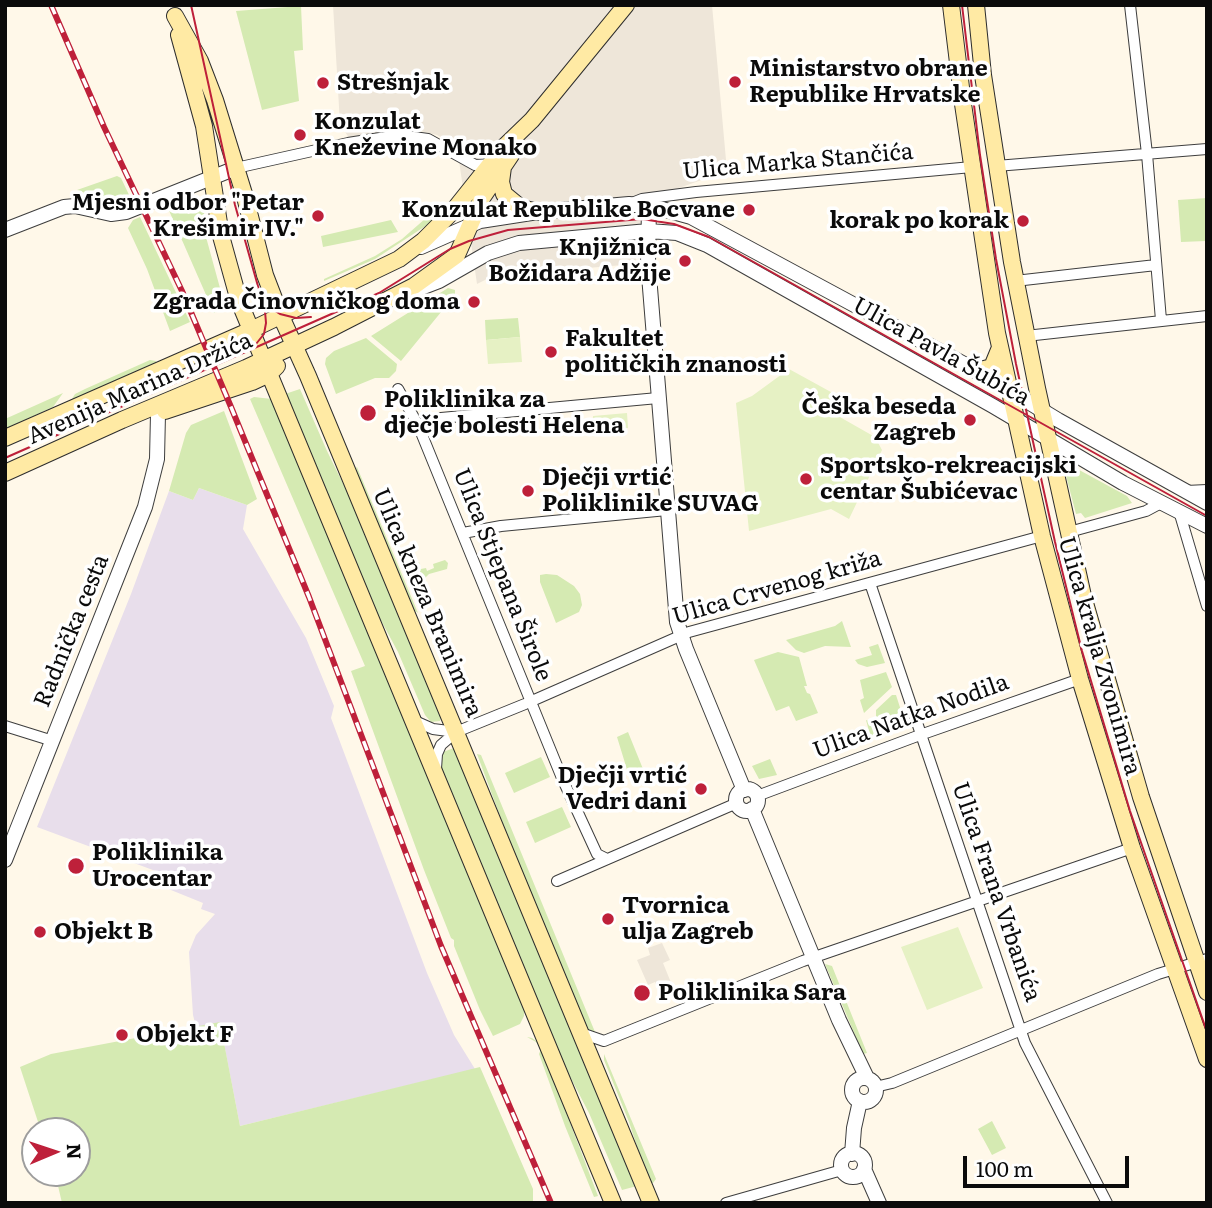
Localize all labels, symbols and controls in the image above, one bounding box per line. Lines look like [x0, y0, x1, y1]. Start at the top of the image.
place label: Ministarstvo obrane Republike Hrvatske [749, 55, 988, 109]
place label: Strešnjak [337, 69, 449, 97]
marker: Ministarstvo obrane Republike Hrvatske [727, 74, 743, 90]
marker: Strešnjak [315, 75, 331, 91]
place label: Konzulat Kneževine Monako [314, 108, 537, 162]
marker: Konzulat Kneževine Monako [292, 127, 308, 143]
street label: Ulica Marka Stančića [681, 138, 915, 186]
place label: Mjesni odbor "Petar Krešimir IV." [72, 189, 304, 243]
place label: Konzulat Republike Bocvane [401, 196, 735, 224]
marker: Konzulat Republike Bocvane [741, 202, 757, 218]
place label: korak po korak [830, 207, 1009, 235]
marker: Mjesni odbor "Petar Krešimir IV." [310, 208, 326, 224]
marker: korak po korak [1015, 213, 1031, 229]
place label: Knjižnica Božidara Adžije [488, 234, 671, 288]
marker: Knjižnica Božidara Adžije [677, 253, 693, 269]
place label: Zgrada Činovničkog doma [153, 288, 460, 316]
street label: Ulica Pavla Šubića [847, 292, 1035, 412]
marker: Zgrada Činovničkog doma [466, 294, 482, 310]
place label: Fakultet političkih znanosti [565, 325, 787, 379]
street label: Avenija Marina Držića [23, 327, 257, 451]
marker: Fakultet političkih znanosti [543, 344, 559, 360]
place label: Poliklinika za dječje bolesti Helena [384, 386, 624, 440]
place label: Češka beseda Zagreb [802, 393, 956, 447]
marker: Poliklinika za dječje bolesti Helena [358, 403, 378, 423]
marker: Češka beseda Zagreb [962, 412, 978, 428]
place label: Sportsko-rekreacijski centar Šubićevac [820, 452, 1077, 506]
street label: Ulica Stjepana Širole [447, 464, 557, 686]
place label: Dječji vrtić Poliklinike SUVAG [542, 464, 758, 518]
marker: Sportsko-rekreacijski centar Šubićevac [798, 471, 814, 487]
marker: Dječji vrtić Poliklinike SUVAG [520, 483, 536, 499]
street label: Ulica kneza Branimira [366, 484, 488, 722]
street label: Ulica kralja Zvonimira [1052, 533, 1146, 779]
street label: Ulica Crvenog križa [669, 545, 885, 631]
street label: Radnička cesta [29, 551, 115, 711]
street label: Ulica Natka Nodila [810, 669, 1012, 765]
place label: Dječji vrtić Vedri dani [557, 762, 687, 816]
street label: Ulica Frana Vrbanića [946, 779, 1046, 1005]
marker: Dječji vrtić Vedri dani [693, 781, 709, 797]
place label: Poliklinika Urocentar [92, 839, 223, 893]
marker: Poliklinika Urocentar [66, 856, 86, 876]
place label: Tvornica ulja Zagreb [622, 892, 754, 946]
marker: Tvornica ulja Zagreb [600, 911, 616, 927]
place label: Objekt B [54, 918, 153, 946]
marker: Objekt B [32, 924, 48, 940]
place label: Poliklinika Sara [658, 979, 846, 1007]
marker: Poliklinika Sara [632, 983, 652, 1003]
place label: Objekt F [136, 1021, 234, 1049]
marker: Objekt F [114, 1027, 130, 1043]
north arrow [21, 1117, 91, 1187]
scale bar [967, 1142, 1133, 1186]
text: N [61, 1143, 89, 1160]
text: 100 m [976, 1152, 1033, 1183]

